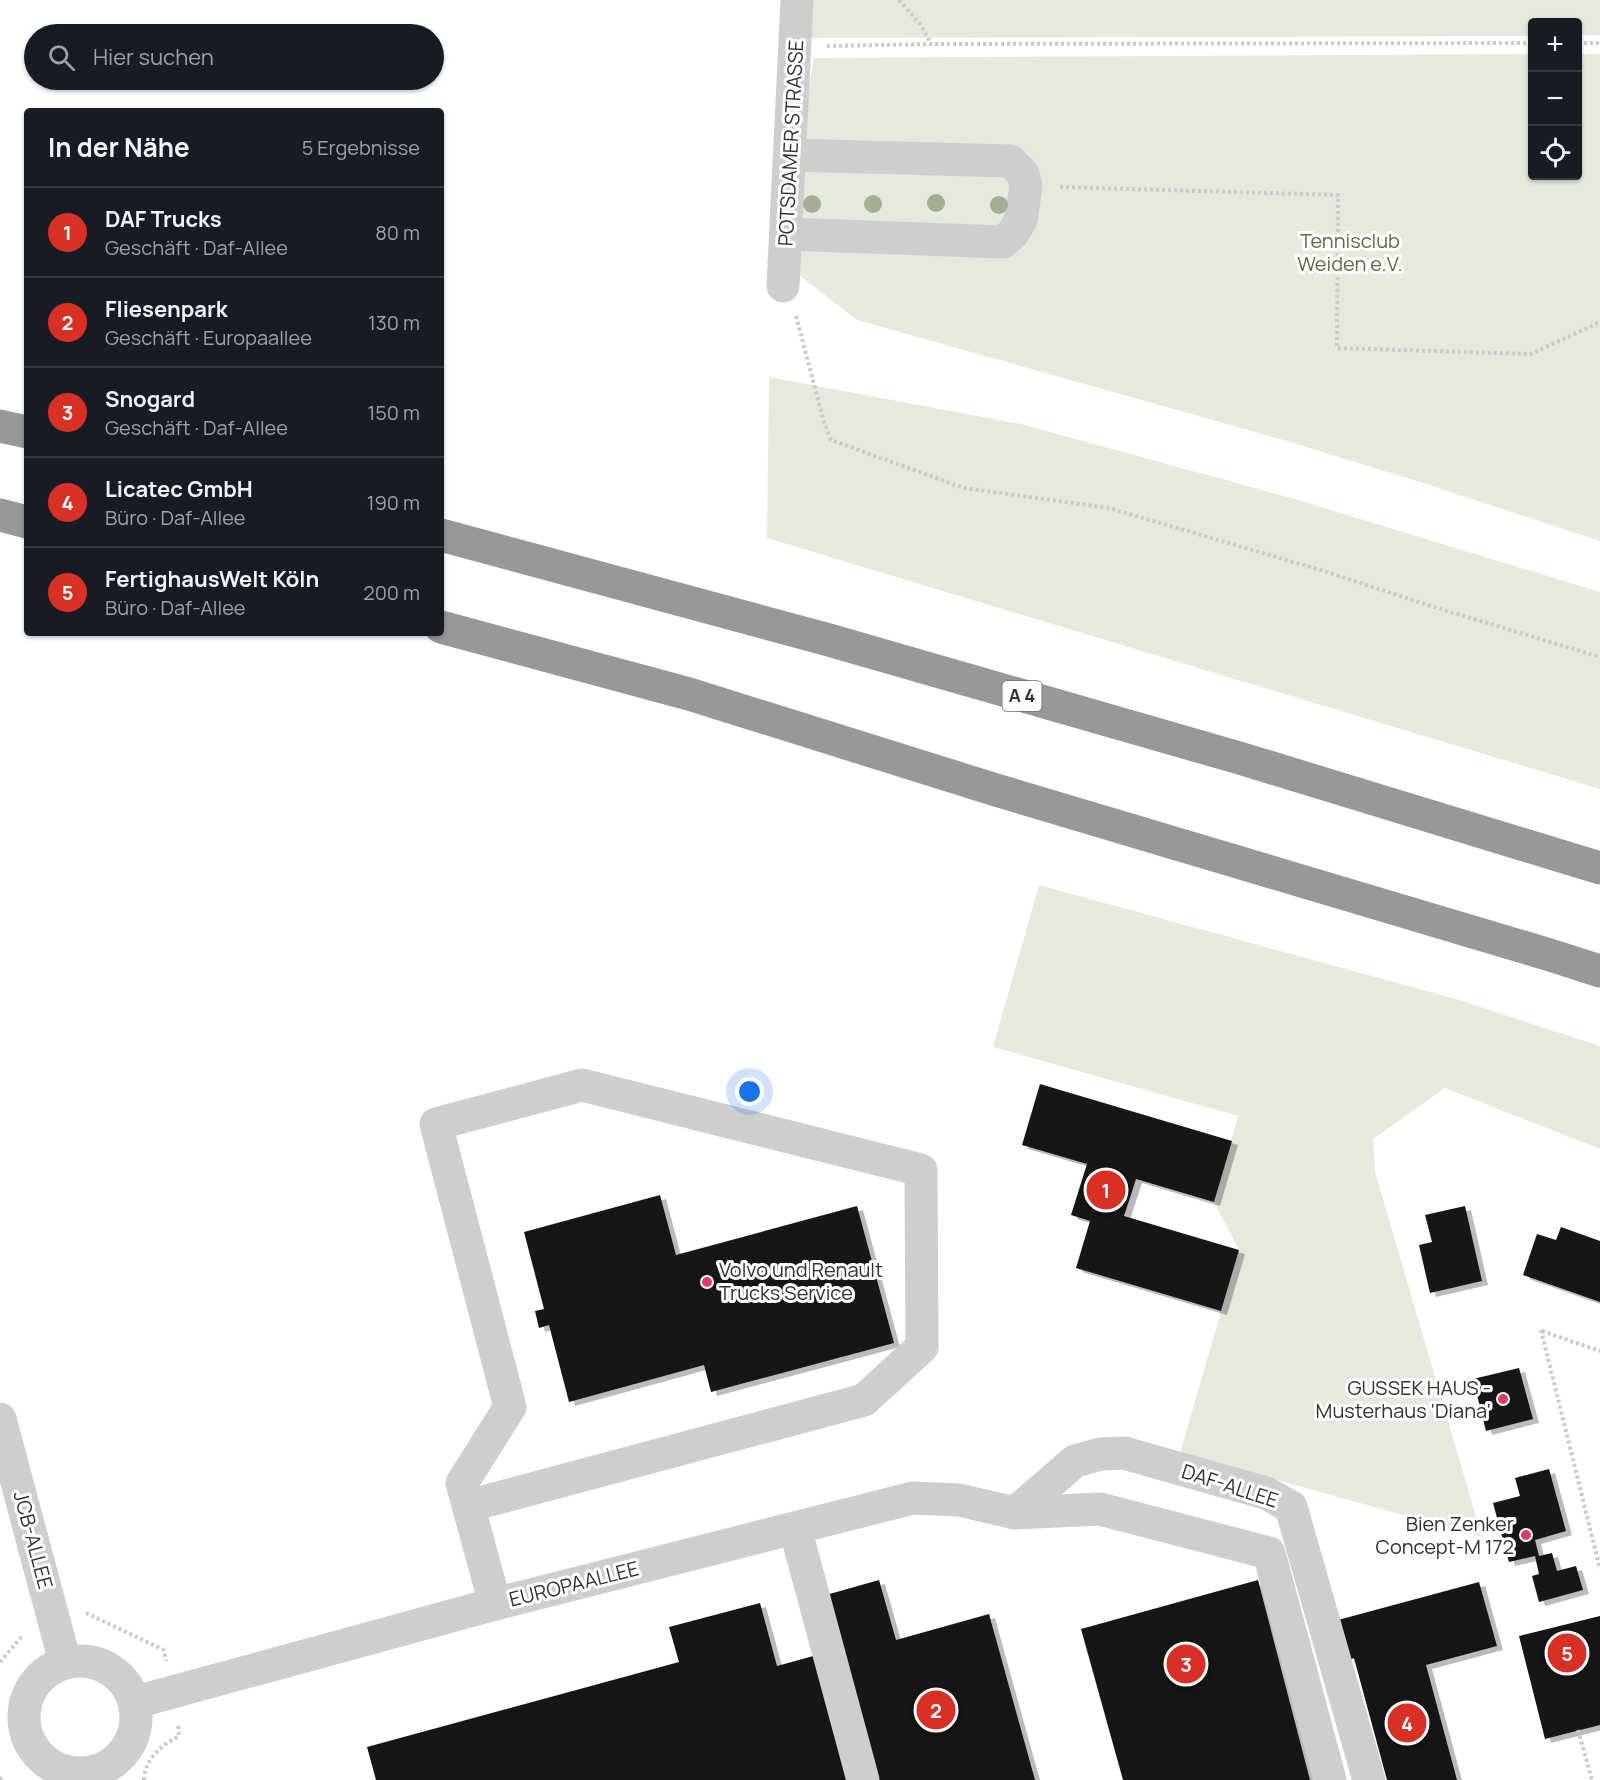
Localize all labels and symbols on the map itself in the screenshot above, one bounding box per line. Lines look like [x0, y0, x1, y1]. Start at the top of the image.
street label: POTSDAMER STRASSE [772, 39, 809, 247]
park label: Tennisclub Weiden e.V. [1297, 227, 1403, 277]
road number: A 4 [1002, 681, 1042, 711]
your location [735, 1077, 764, 1106]
pin: 1 [1086, 1168, 1126, 1212]
place label: Volvo und Renault Trucks Service [719, 1256, 883, 1306]
marker: Volvo und Renault Trucks Service [700, 1275, 714, 1289]
place label: GUSSEK HAUS - Musterhaus 'Diana' [1316, 1374, 1491, 1424]
marker: GUSSEK HAUS - Musterhaus 'Diana' [1496, 1392, 1510, 1406]
street label: DAF-ALLEE [1178, 1457, 1282, 1514]
street label: JCB-ALLEE [7, 1488, 59, 1592]
place label: Bien Zenker Concept-M 172 [1376, 1510, 1514, 1560]
marker: Bien Zenker Concept-M 172 [1519, 1528, 1533, 1542]
street label: EUROPAALLEE [506, 1554, 642, 1613]
pin: 5 [1548, 1630, 1586, 1676]
pin: 3 [1166, 1642, 1206, 1686]
pin: 2 [916, 1688, 956, 1732]
pin: 4 [1388, 1700, 1426, 1746]

